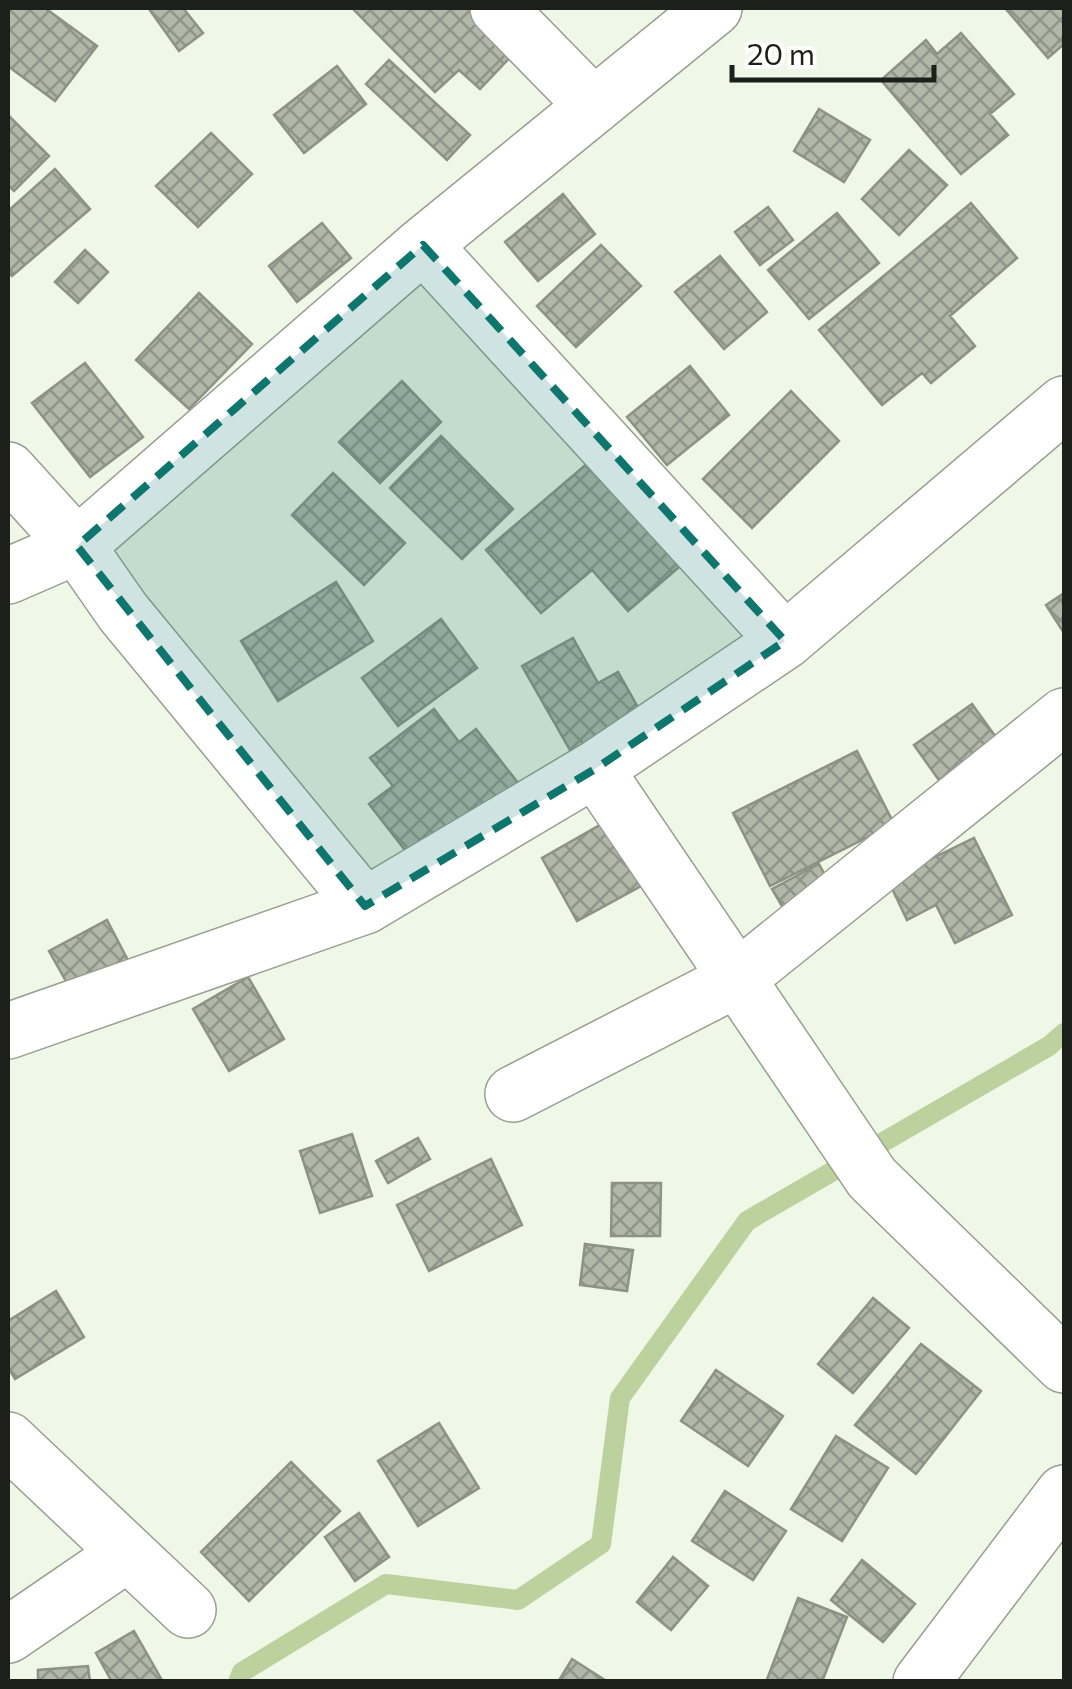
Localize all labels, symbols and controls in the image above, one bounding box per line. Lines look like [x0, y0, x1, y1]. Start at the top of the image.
scale bar [732, 20, 934, 82]
text: 20 m [747, 34, 815, 71]

